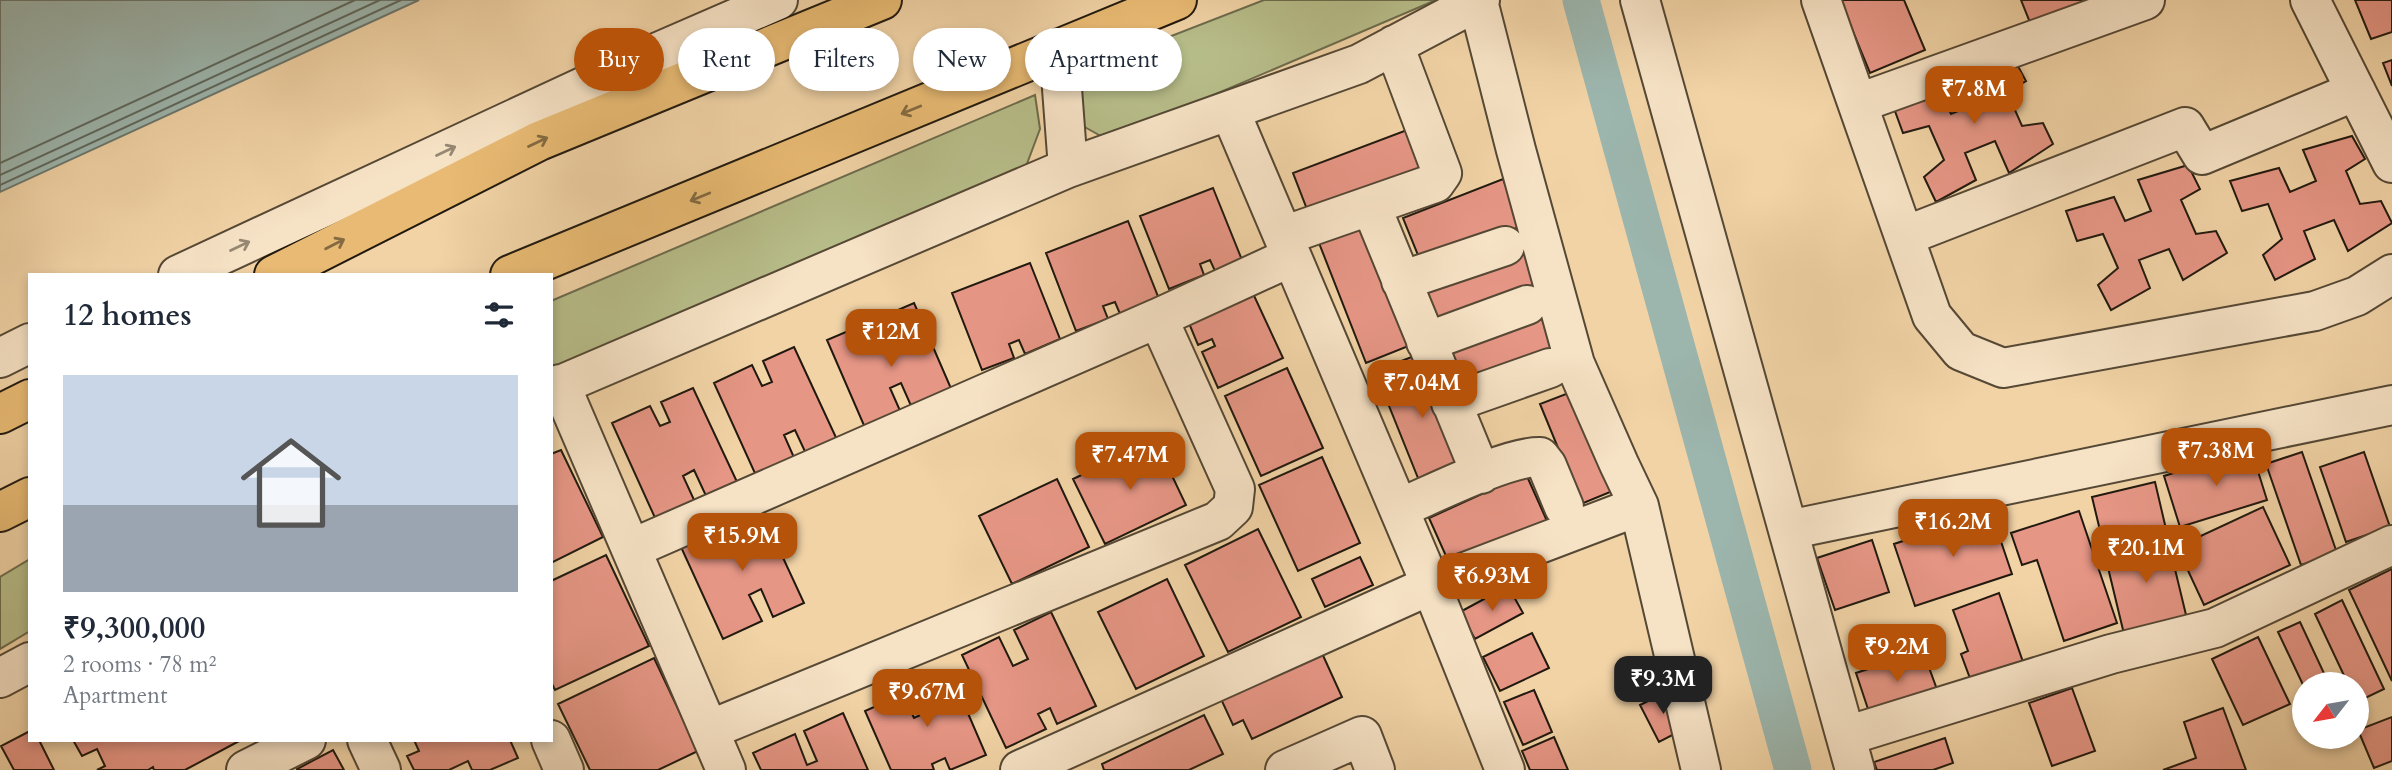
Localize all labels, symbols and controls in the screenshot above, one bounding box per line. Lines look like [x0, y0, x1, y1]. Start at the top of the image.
chip: Buy [574, 28, 664, 91]
chip: Rent [678, 28, 775, 91]
chip: Filters [789, 28, 899, 91]
chip: New [913, 28, 1011, 91]
chip: Apartment [1025, 28, 1182, 91]
pin: ₹7.8M [1925, 66, 2023, 126]
text: ₹7.8M [1941, 73, 2007, 104]
one-way arrow [900, 105, 922, 118]
one-way arrow [527, 135, 548, 148]
one-way arrow [436, 143, 457, 156]
one-way arrow [690, 191, 711, 204]
one-way arrow [324, 236, 344, 250]
one-way arrow [229, 239, 250, 252]
text: 12 homes [63, 295, 192, 336]
icon: filters [480, 296, 518, 334]
pin: ₹12M [850, 310, 932, 369]
text: ₹12M [861, 316, 921, 347]
pin: ₹7.04M [1365, 360, 1479, 420]
text: ₹7.04M [1383, 367, 1461, 398]
icon: home [228, 420, 354, 546]
pin: ₹7.38M [2159, 428, 2273, 488]
pin: ₹7.47M [1073, 433, 1187, 492]
text: ₹7.38M [2177, 435, 2255, 466]
text: ₹7.47M [1091, 439, 1169, 470]
pin: ₹16.2M [1896, 500, 2010, 559]
text: ₹16.2M [1914, 506, 1992, 537]
pin: ₹15.9M [685, 514, 799, 573]
text: ₹15.9M [703, 520, 781, 551]
pin: ₹20.1M [2089, 526, 2203, 585]
text: ₹20.1M [2107, 532, 2185, 563]
pin: ₹6.93M [1435, 554, 1549, 613]
text: ₹6.93M [1453, 560, 1531, 591]
text: ₹9,300,000 [63, 608, 205, 649]
pin: ₹9.2M [1848, 624, 1946, 684]
text: ₹9.2M [1864, 631, 1930, 662]
text: 2 rooms · 78 m² [63, 649, 216, 680]
pin: ₹9.3M [1614, 656, 1712, 716]
text: ₹9.3M [1630, 663, 1696, 694]
pin: ₹9.67M [870, 670, 984, 729]
north arrow [2292, 672, 2370, 749]
map controls [2292, 672, 2369, 749]
text: ₹9.67M [888, 676, 966, 707]
text: Apartment [63, 680, 167, 711]

